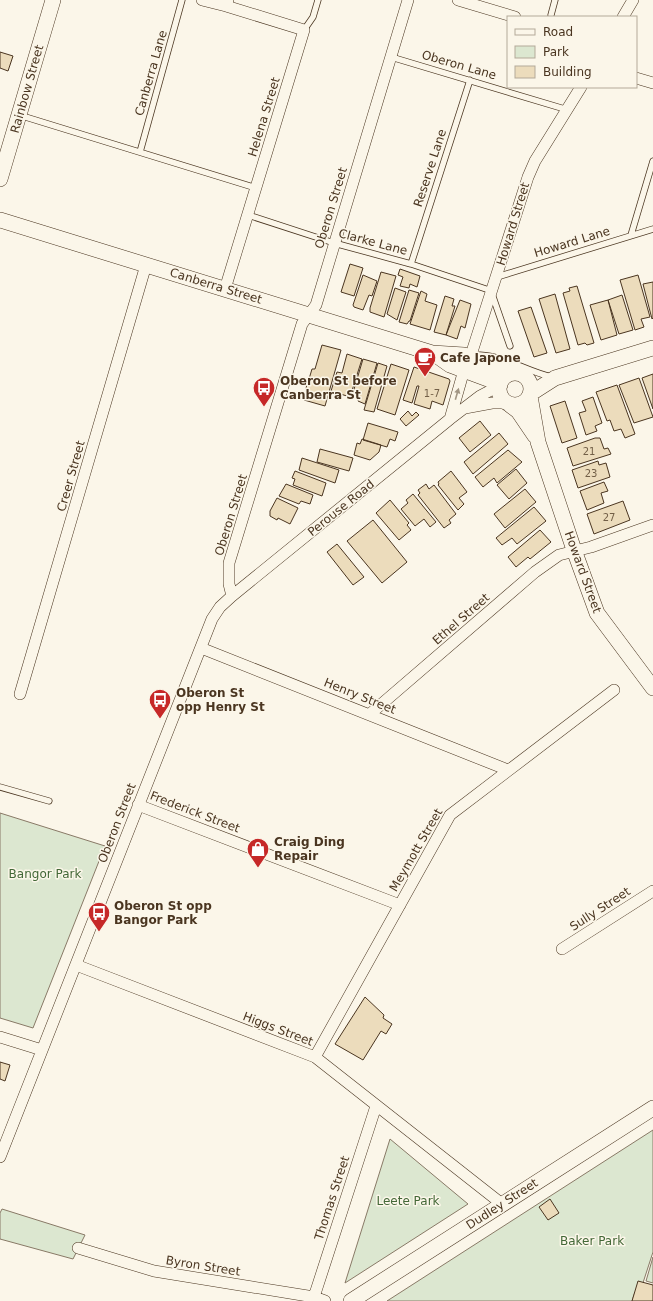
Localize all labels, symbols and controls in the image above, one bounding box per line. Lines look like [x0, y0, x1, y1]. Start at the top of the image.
legend [507, 16, 637, 88]
text: Road [543, 25, 573, 39]
street label: Canberra Lane [132, 29, 170, 117]
street label: Rainbow Street [8, 43, 46, 135]
text: Park [543, 45, 569, 59]
street label: Oberon Lane [420, 48, 498, 82]
text: Building [543, 65, 592, 79]
street label: Helena Street [245, 75, 283, 158]
street label: Reserve Lane [411, 127, 449, 209]
street label: Oberon Street [312, 165, 350, 250]
street label: Howard Street [494, 180, 532, 267]
street label: Howard Lane [532, 224, 612, 260]
street label: Clarke Lane [337, 226, 409, 258]
street label: Canberra Street [168, 265, 264, 307]
cafe icon: Cafe Japone [412, 345, 438, 378]
place label: Cafe Japone [440, 351, 521, 365]
place label: Oberon St before Canberra St [280, 374, 397, 402]
bus stop icon: Oberon St before Canberra St [251, 375, 277, 408]
house number: 1-7 [424, 388, 440, 399]
one-way arrow [454, 388, 460, 400]
street label: Creer Street [54, 439, 88, 513]
house number: 21 [583, 446, 595, 457]
house number: 23 [585, 468, 597, 479]
street label: Oberon Street [212, 472, 250, 557]
street label: Perouse Road [305, 477, 377, 539]
house number: 27 [603, 512, 615, 523]
street label: Howard Street [562, 529, 604, 615]
street label: Ethel Street [430, 590, 493, 648]
street label: Henry Street [322, 675, 398, 717]
place label: Oberon St opp Henry St [176, 686, 265, 714]
bus stop icon: Oberon St opp Henry St [147, 687, 173, 720]
street label: Oberon Street [95, 781, 139, 865]
street label: Frederick Street [148, 788, 242, 836]
street label: Meymott Street [387, 806, 446, 894]
place label: Craig Ding Repair [274, 835, 345, 863]
shop icon: Craig Ding Repair [245, 836, 271, 869]
park label: Bangor Park [9, 867, 81, 881]
street label: Sully Street [567, 884, 633, 934]
place label: Oberon St opp Bangor Park [114, 899, 212, 927]
bus stop icon: Oberon St opp Bangor Park [86, 900, 112, 933]
street label: Higgs Street [241, 1009, 315, 1049]
street label: Thomas Street [311, 1154, 352, 1243]
street label: Dudley Street [464, 1175, 541, 1232]
park label: Leete Park [376, 1194, 440, 1208]
park label: Baker Park [560, 1234, 624, 1248]
street label: Byron Street [165, 1253, 242, 1279]

